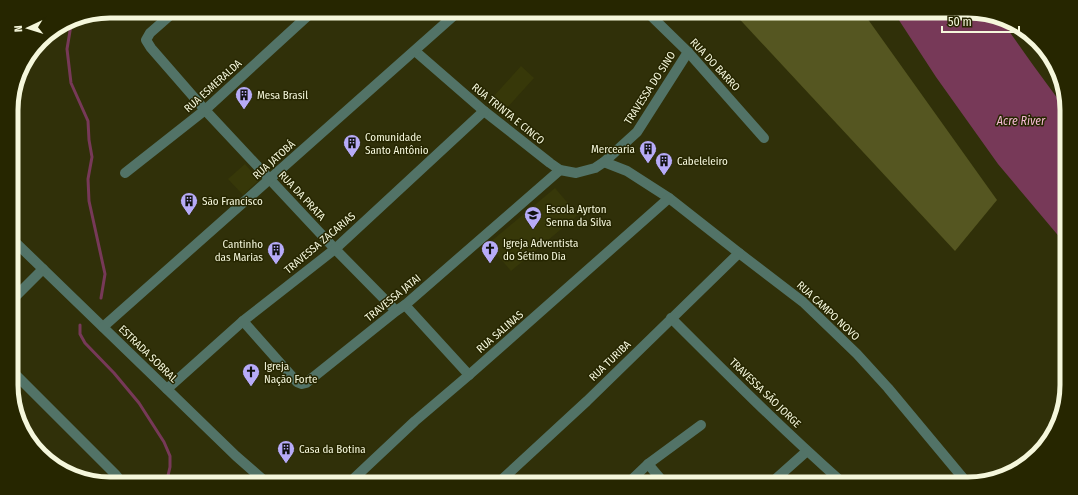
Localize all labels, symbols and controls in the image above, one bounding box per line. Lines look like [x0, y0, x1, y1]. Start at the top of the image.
north arrow [8, 8, 48, 48]
scale bar [942, 8, 1019, 34]
text: 50 m [948, 15, 972, 29]
text: N [12, 25, 25, 32]
street label: RUA DO BARRO [687, 36, 743, 94]
street label: TRAVESSA DO SINO [622, 49, 678, 127]
street label: RUA ESMERALDA [182, 57, 245, 115]
street label: RUA TRINTA E CINCO [469, 81, 547, 147]
building icon: Mesa Brasil [234, 85, 254, 110]
place label: Mesa Brasil [257, 89, 308, 102]
water label: Acre River [996, 114, 1046, 128]
place label: Comunidade Santo Antônio [365, 131, 429, 157]
building icon: Comunidade Santo Antônio [342, 133, 362, 158]
street label: RUA JATOBÁ [250, 137, 298, 182]
building icon: Mercearia [638, 139, 658, 164]
place label: Mercearia [591, 143, 635, 156]
building icon: Cabeleleiro [654, 151, 674, 176]
place label: Cabeleleiro [677, 155, 728, 168]
street label: RUA DA PRATA [276, 169, 328, 223]
building icon: São Francisco [179, 191, 199, 216]
place label: São Francisco [202, 195, 263, 208]
place label: Escola Ayrton Senna da Silva [546, 203, 611, 229]
school or university icon: Escola Ayrton Senna da Silva [523, 205, 543, 230]
street label: TRAVESSA ZACARIAS [282, 209, 359, 277]
place label: Igreja Adventista do Sétimo Dia [503, 237, 579, 263]
place label: Cantinho das Marias [215, 238, 263, 264]
church icon: Igreja Adventista do Sétimo Dia [480, 239, 500, 264]
building icon: Cantinho das Marias [266, 240, 286, 265]
street label: TRAVESSA JATAI [363, 272, 423, 324]
street label: RUA CAMPO NOVO [794, 279, 862, 343]
street label: RUA SALINAS [474, 308, 526, 356]
street label: ESTRADA SOBRAL [116, 323, 180, 385]
street label: RUA TURIBA [586, 338, 634, 384]
street label: TRAVESSA SÃO JORGE [727, 356, 803, 430]
place label: Igreja Nação Forte [264, 360, 317, 386]
church icon: Igreja Nação Forte [241, 362, 261, 387]
building icon: Casa da Botina [276, 439, 296, 464]
place label: Casa da Botina [299, 443, 366, 456]

